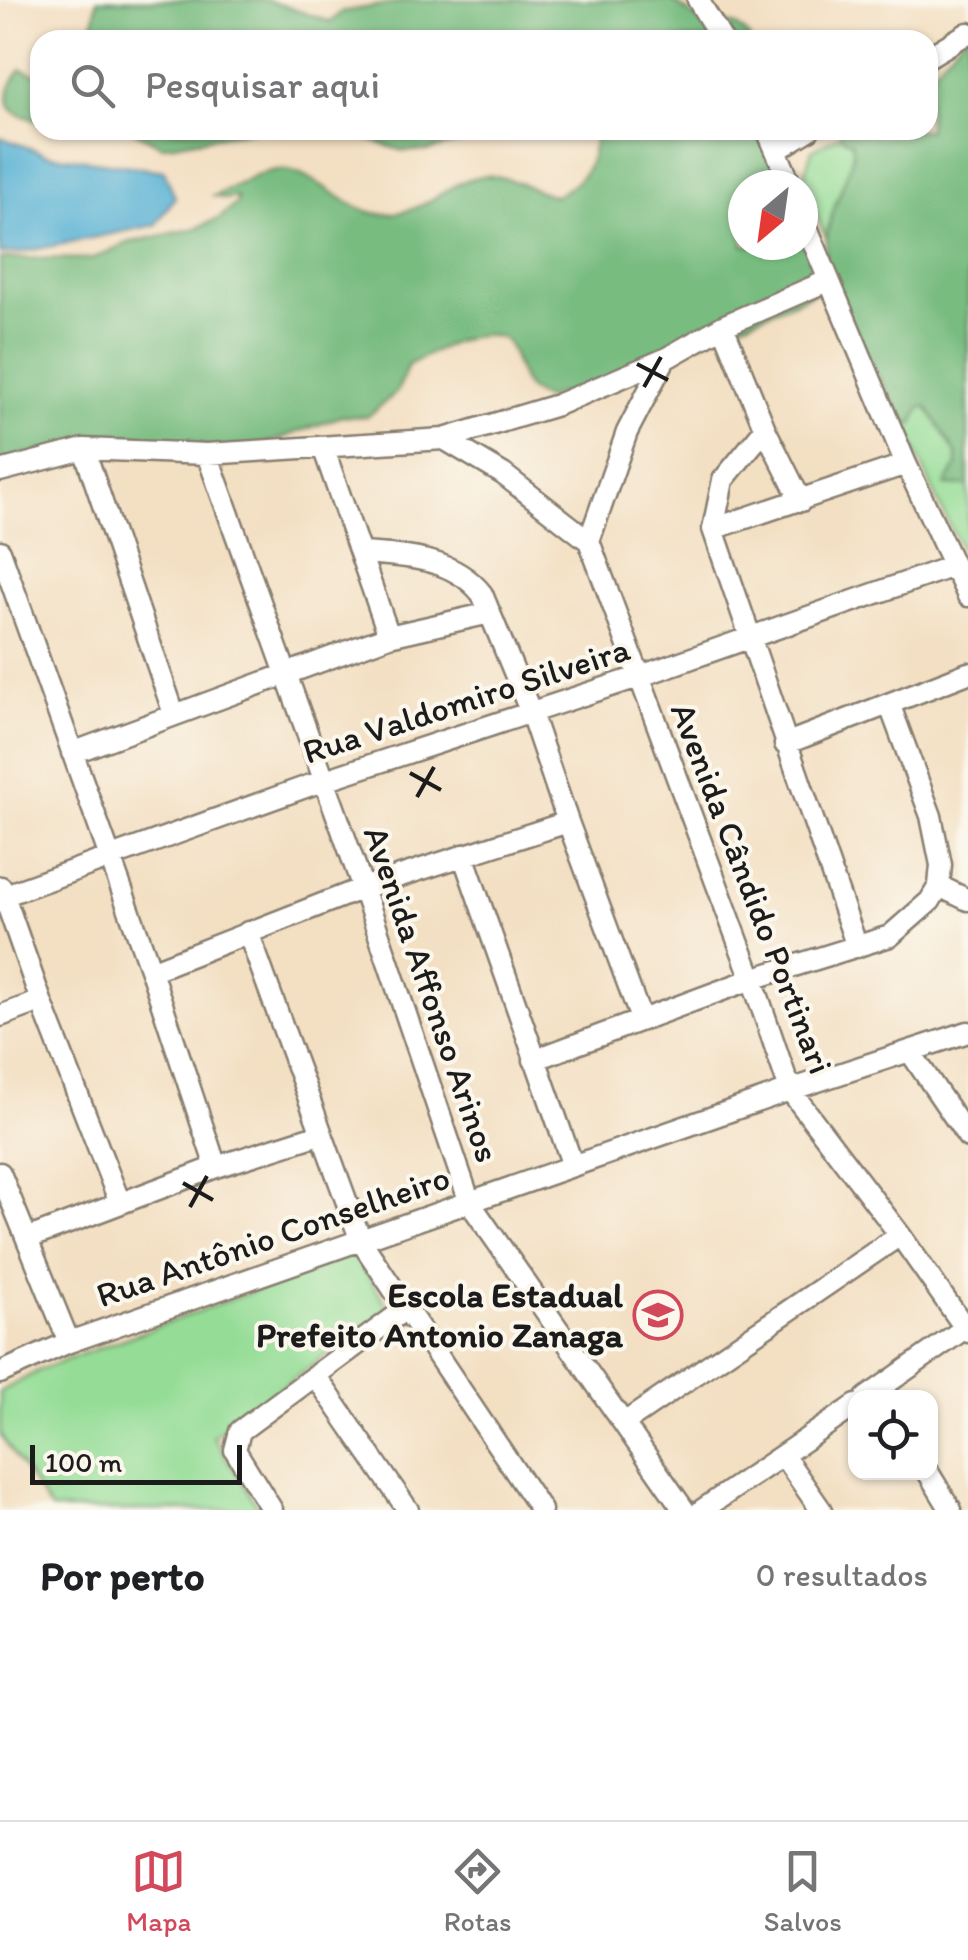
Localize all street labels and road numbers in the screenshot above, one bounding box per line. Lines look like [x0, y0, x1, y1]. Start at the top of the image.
street label: Rua Valdomiro Silveira [297, 627, 635, 773]
street label: Avenida Cândido Portinari [662, 697, 842, 1079]
street label: Avenida Affonso Arinos [355, 820, 509, 1168]
street label: Rua Antônio Conselheiro [91, 1156, 455, 1316]

